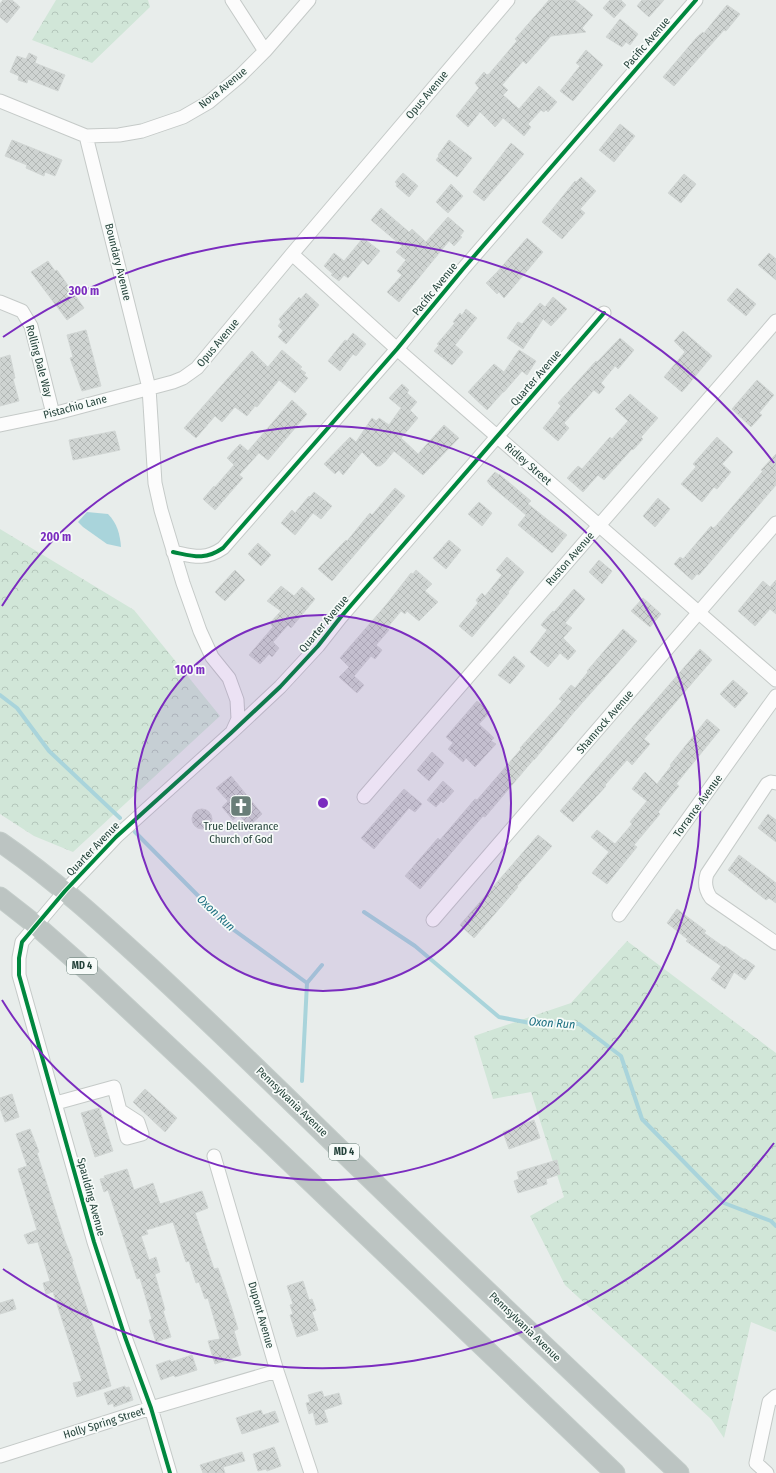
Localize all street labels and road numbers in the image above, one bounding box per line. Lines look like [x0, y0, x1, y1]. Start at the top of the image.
street label: Pacific Avenue [621, 15, 673, 71]
street label: Nova Avenue [196, 65, 250, 111]
street label: Opus Avenue [403, 68, 451, 122]
street label: Boundary Avenue [102, 222, 134, 302]
street label: Pacific Avenue [410, 260, 460, 318]
street label: Opus Avenue [194, 316, 242, 370]
street label: Rolling Dale Way [23, 323, 55, 399]
street label: Quarter Avenue [508, 347, 564, 409]
street label: Pistachio Lane [42, 392, 108, 422]
street label: Ridley Street [502, 440, 554, 488]
street label: Ruston Avenue [543, 529, 597, 589]
street label: Quarter Avenue [296, 593, 352, 655]
street label: Shamrock Avenue [574, 688, 636, 756]
street label: Torrance Avenue [671, 772, 725, 840]
street label: Quarter Avenue [64, 819, 122, 879]
road number: MD 4 [67, 958, 97, 974]
street label: Pennsylvania Avenue [254, 1065, 330, 1139]
road number: MD 4 [329, 1144, 359, 1160]
street label: Spaulding Avenue [74, 1156, 108, 1238]
street label: Dupont Avenue [245, 1280, 277, 1350]
street label: Pennsylvania Avenue [487, 1290, 563, 1364]
street label: Holly Spring Street [62, 1404, 147, 1442]

